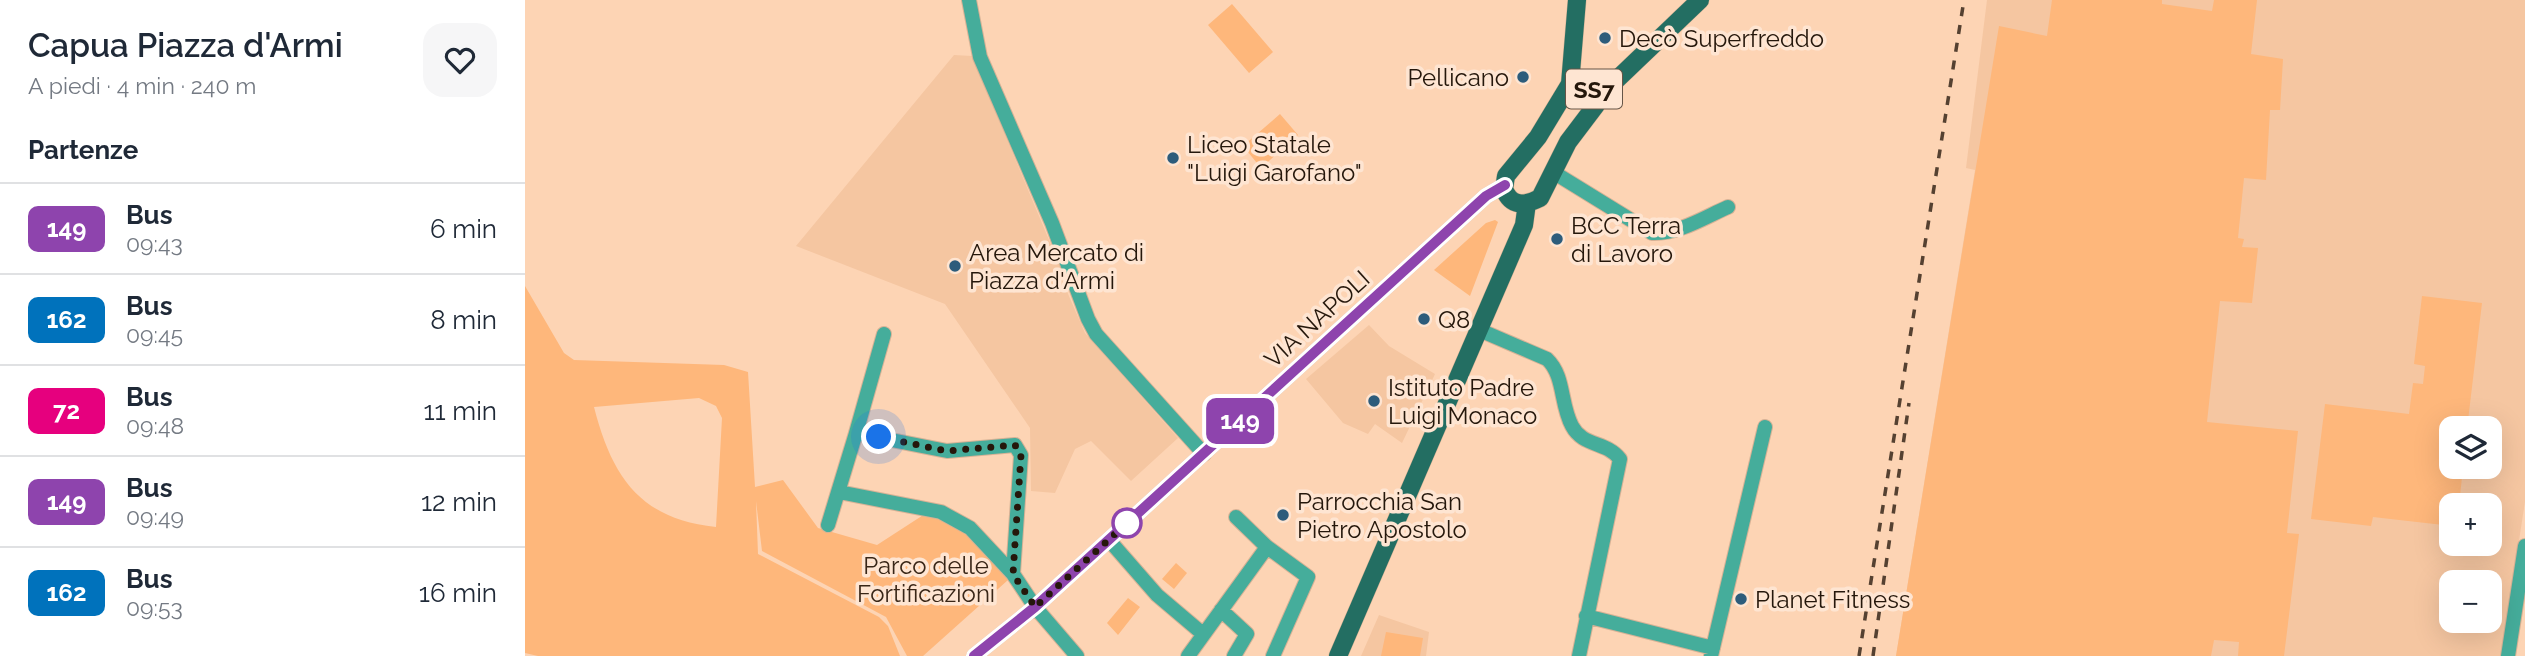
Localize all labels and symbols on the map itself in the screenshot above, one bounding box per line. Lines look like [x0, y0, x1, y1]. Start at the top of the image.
place label: Decò Superfreddo [1619, 24, 1824, 53]
marker: Decò Superfreddo [1597, 30, 1613, 46]
place label: Pellicano [1407, 63, 1509, 92]
marker: Pellicano [1515, 69, 1531, 85]
road number: SS7 [1566, 69, 1622, 108]
place label: Liceo Statale "Luigi Garofano" [1187, 130, 1362, 187]
marker: Liceo Statale "Luigi Garofano" [1165, 150, 1181, 166]
place label: BCC Terra di Lavoro [1571, 211, 1681, 268]
marker: BCC Terra di Lavoro [1549, 231, 1565, 247]
place label: Area Mercato di Piazza d'Armi [969, 238, 1144, 295]
marker: Area Mercato di Piazza d'Armi [947, 258, 963, 274]
street label: VIA NAPOLI [1258, 264, 1376, 374]
place label: Q8 [1438, 305, 1470, 334]
marker: Q8 [1416, 311, 1432, 327]
place label: Istituto Padre Luigi Monaco [1388, 373, 1537, 430]
marker: Istituto Padre Luigi Monaco [1366, 393, 1382, 409]
line badge: 149 [1200, 398, 1280, 444]
your location [861, 419, 896, 454]
place label: Parrocchia San Pietro Apostolo [1297, 487, 1467, 544]
marker: Parrocchia San Pietro Apostolo [1275, 507, 1291, 523]
unlabelled marker [1112, 508, 1142, 538]
park label: Parco delle Fortificazioni [857, 551, 995, 608]
place label: Planet Fitness [1755, 585, 1910, 614]
marker: Planet Fitness [1733, 591, 1749, 607]

